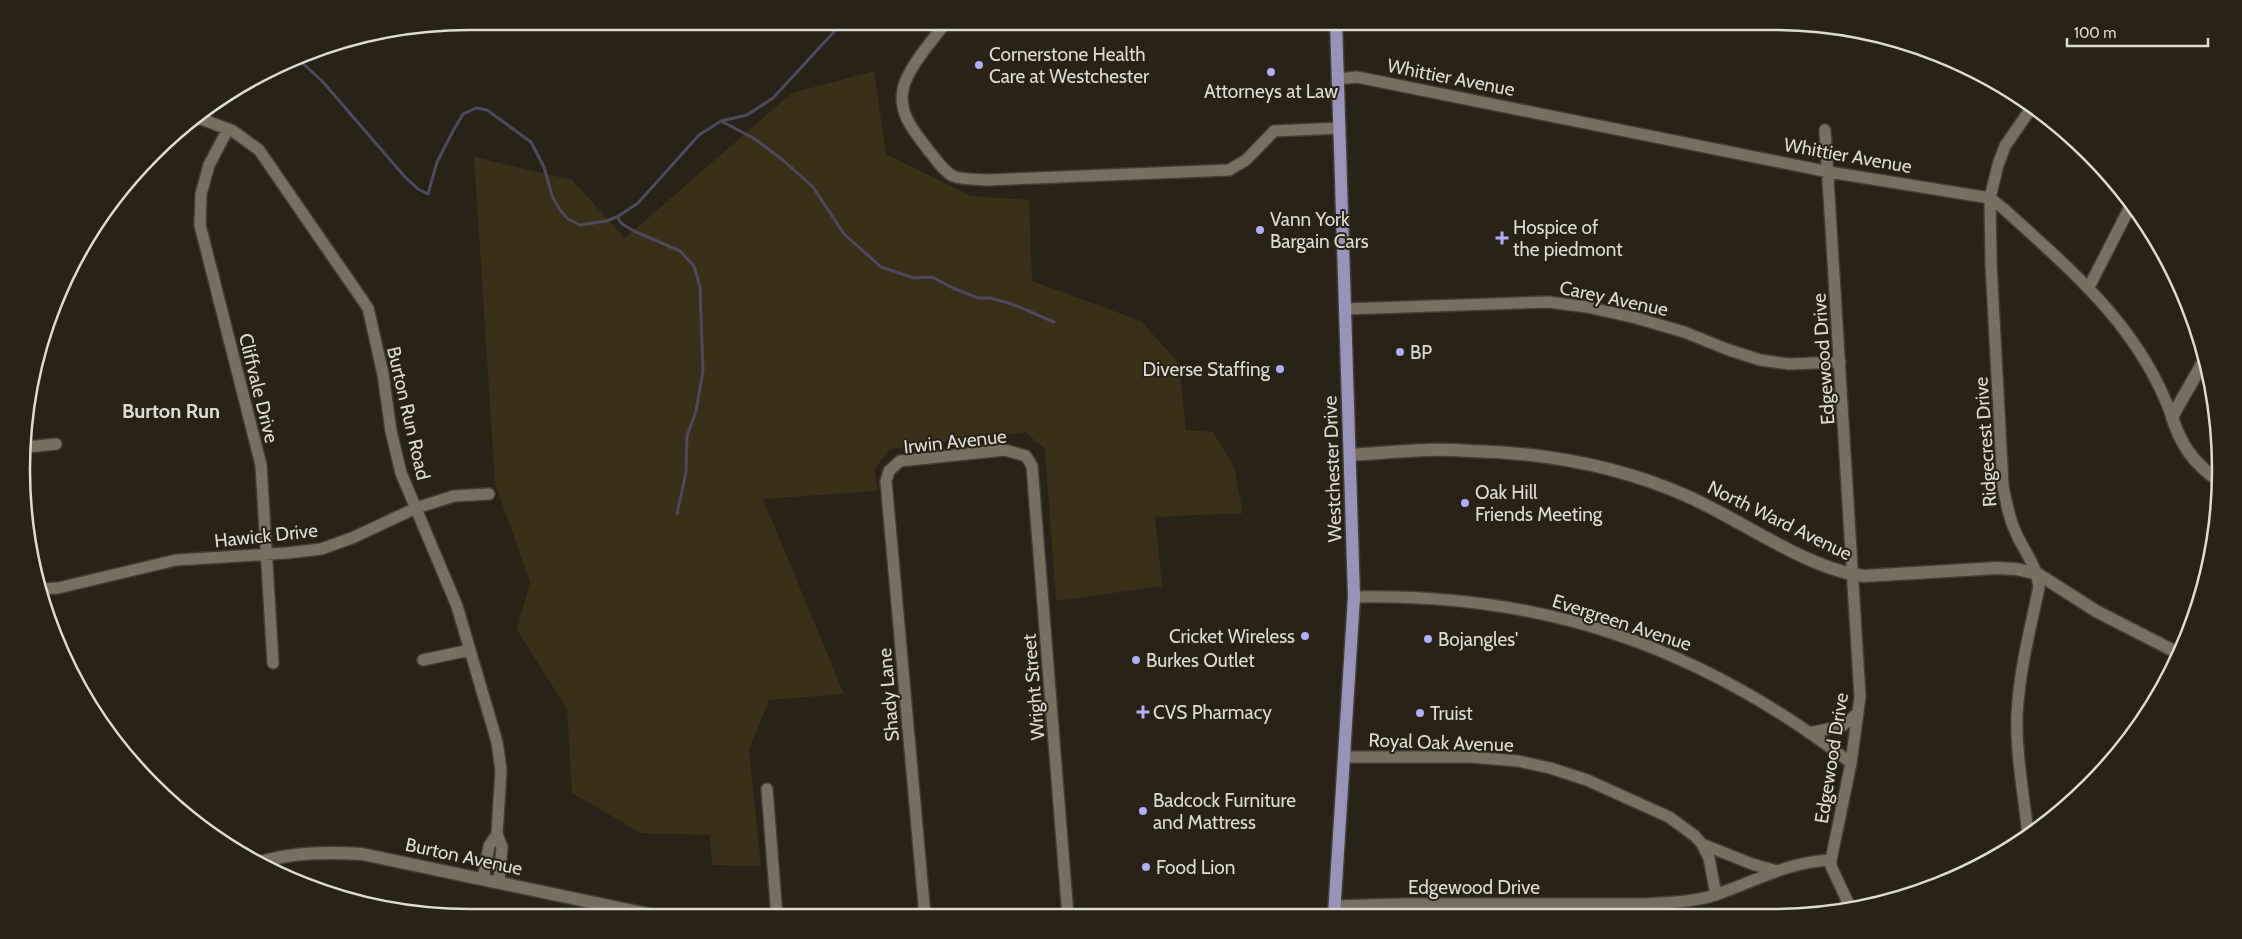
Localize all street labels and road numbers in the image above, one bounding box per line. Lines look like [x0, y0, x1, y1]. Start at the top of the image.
street label: Whittier Avenue [1385, 54, 1517, 101]
street label: Whittier Avenue [1782, 133, 1914, 178]
street label: Carey Avenue [1558, 276, 1671, 321]
street label: Edgewood Drive [1807, 292, 1840, 426]
street label: Cliffvale Drive [234, 331, 283, 446]
street label: Burton Run Road [382, 344, 435, 482]
street label: Ridgecrest Drive [1969, 376, 2002, 508]
street label: Westchester Drive [1318, 395, 1347, 543]
street label: Irwin Avenue [902, 425, 1008, 458]
street label: North Ward Avenue [1704, 476, 1856, 565]
street label: Hawick Drive [213, 519, 319, 552]
street label: Evergreen Avenue [1549, 589, 1695, 656]
street label: Wright Street [1017, 632, 1050, 741]
street label: Shady Lane [873, 647, 904, 743]
street label: Edgewood Drive [1810, 691, 1853, 825]
street label: Royal Oak Avenue [1368, 728, 1514, 757]
street label: Burton Avenue [403, 833, 525, 880]
street label: Edgewood Drive [1408, 876, 1540, 899]

